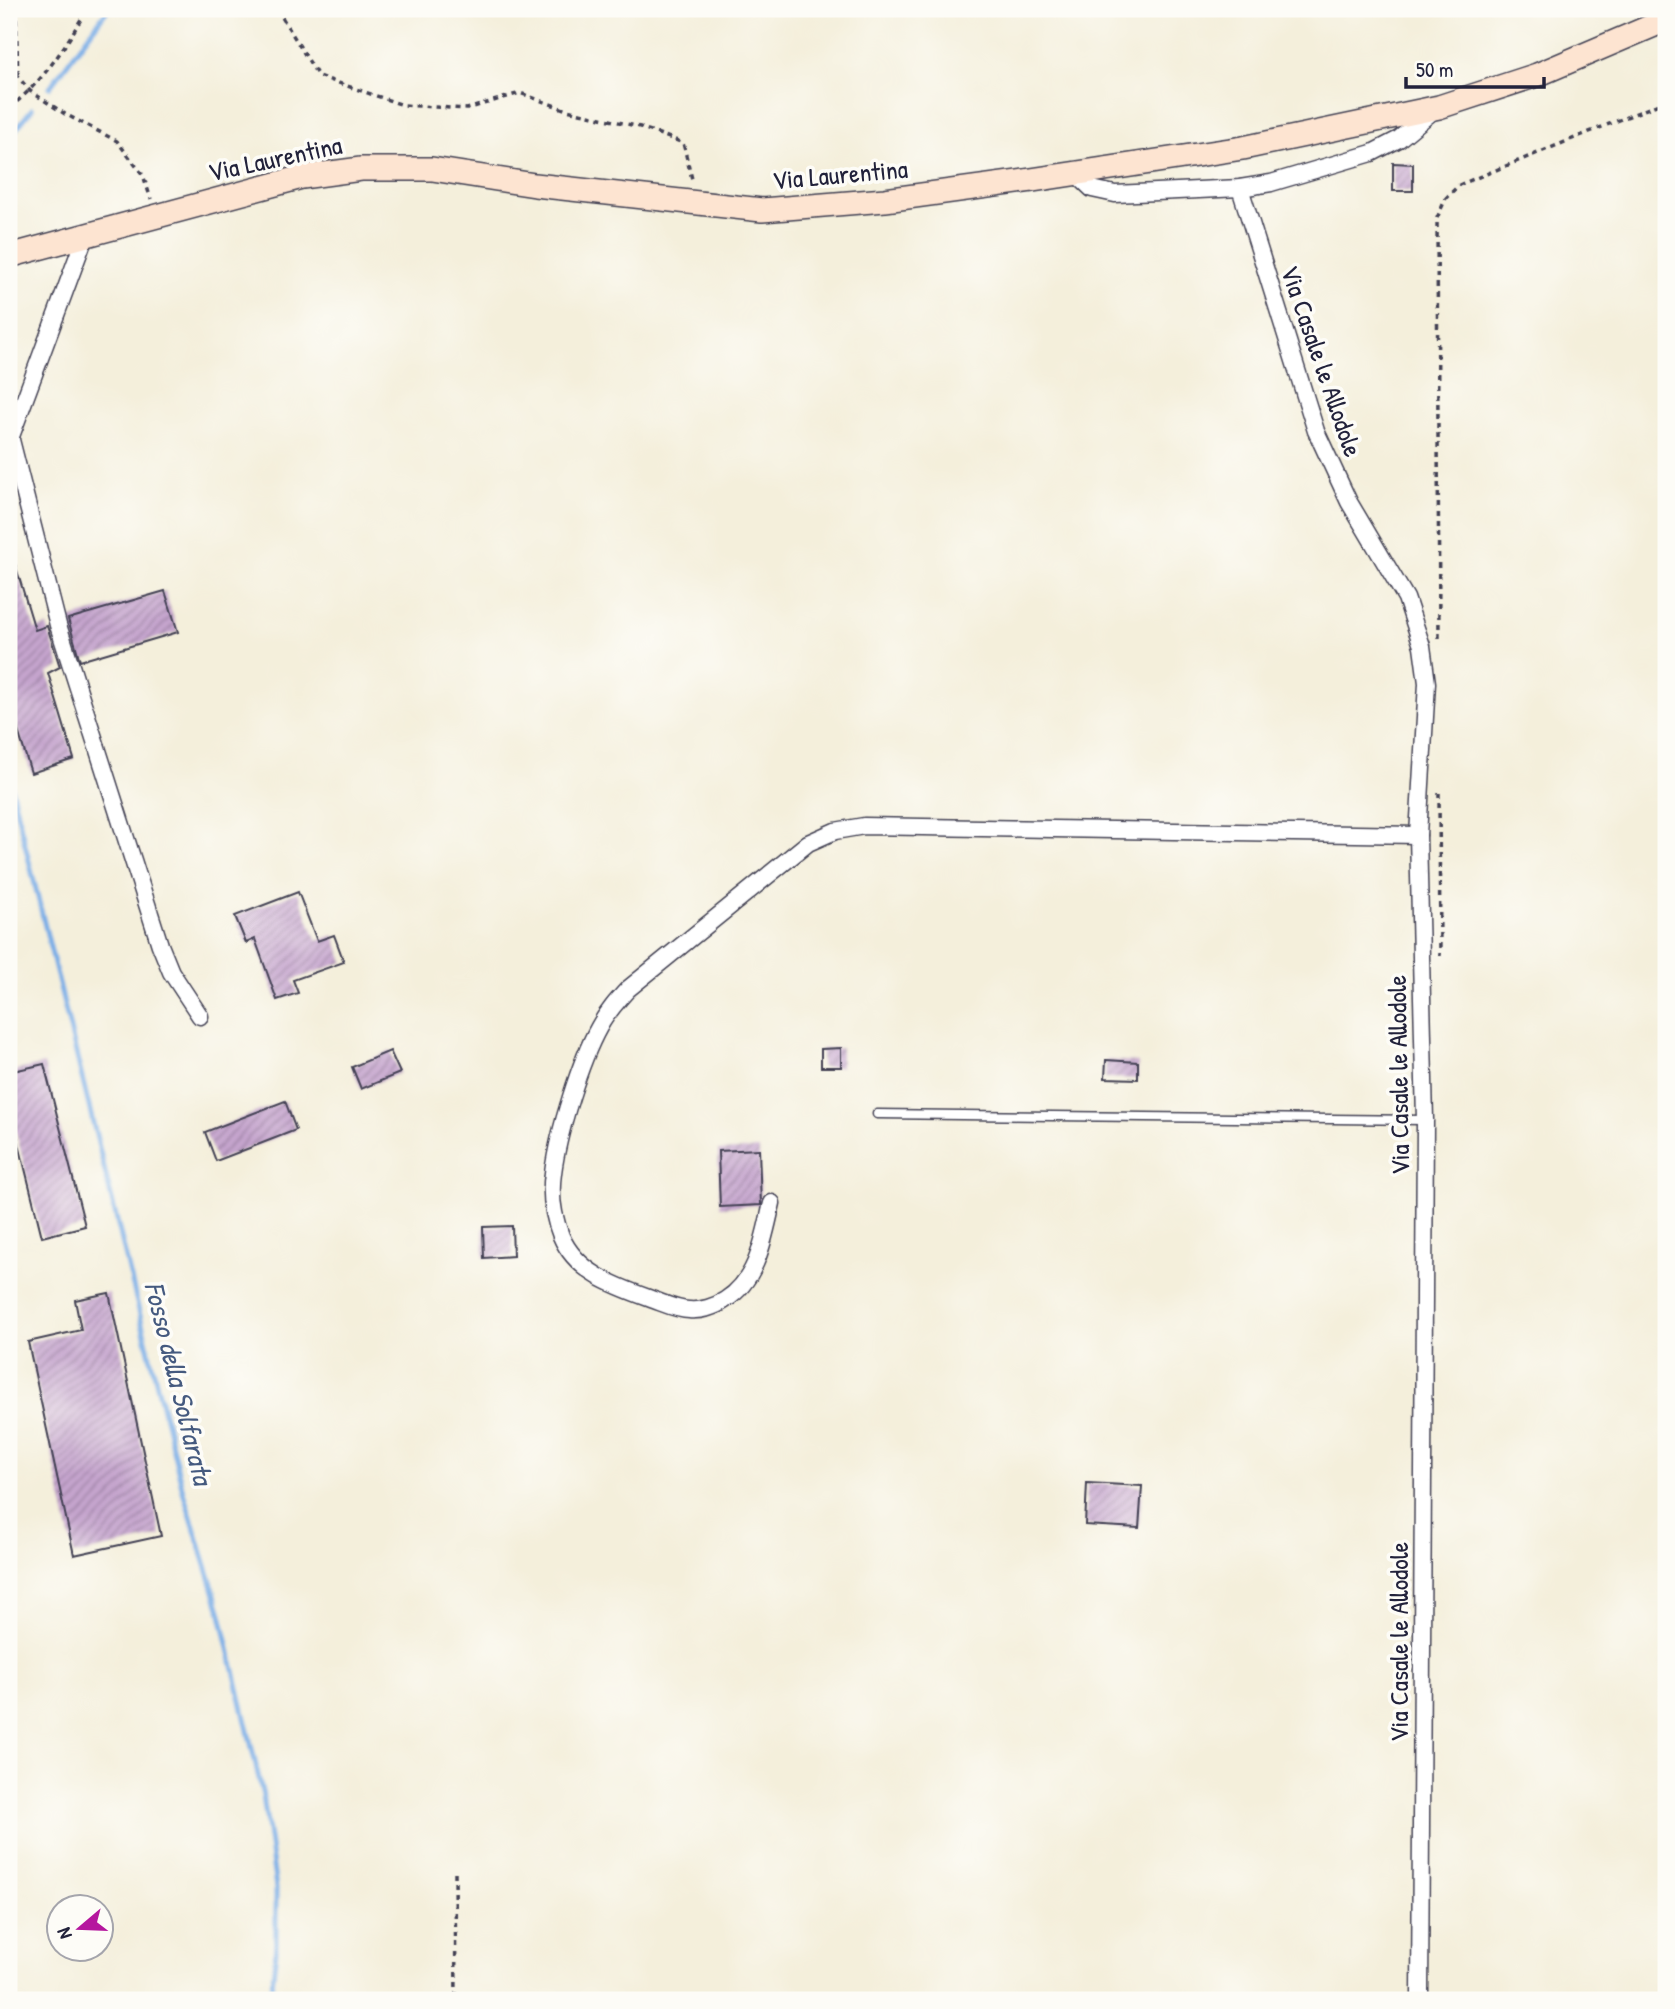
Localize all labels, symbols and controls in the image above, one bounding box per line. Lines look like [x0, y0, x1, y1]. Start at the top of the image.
scale bar [1406, 46, 1544, 90]
text: 50 m [1416, 55, 1453, 84]
street label: Via Laurentina [205, 127, 345, 189]
street label: Via Laurentina [771, 151, 909, 197]
street label: Via Casale le Allodole [1273, 261, 1371, 461]
street label: Via Casale le Allodole [1379, 975, 1417, 1175]
water label: Fosso della Solfarata [135, 1278, 223, 1491]
street label: Via Casale le Allodole [1381, 1542, 1416, 1742]
north arrow [46, 1894, 116, 1964]
text: N [50, 1925, 78, 1943]

